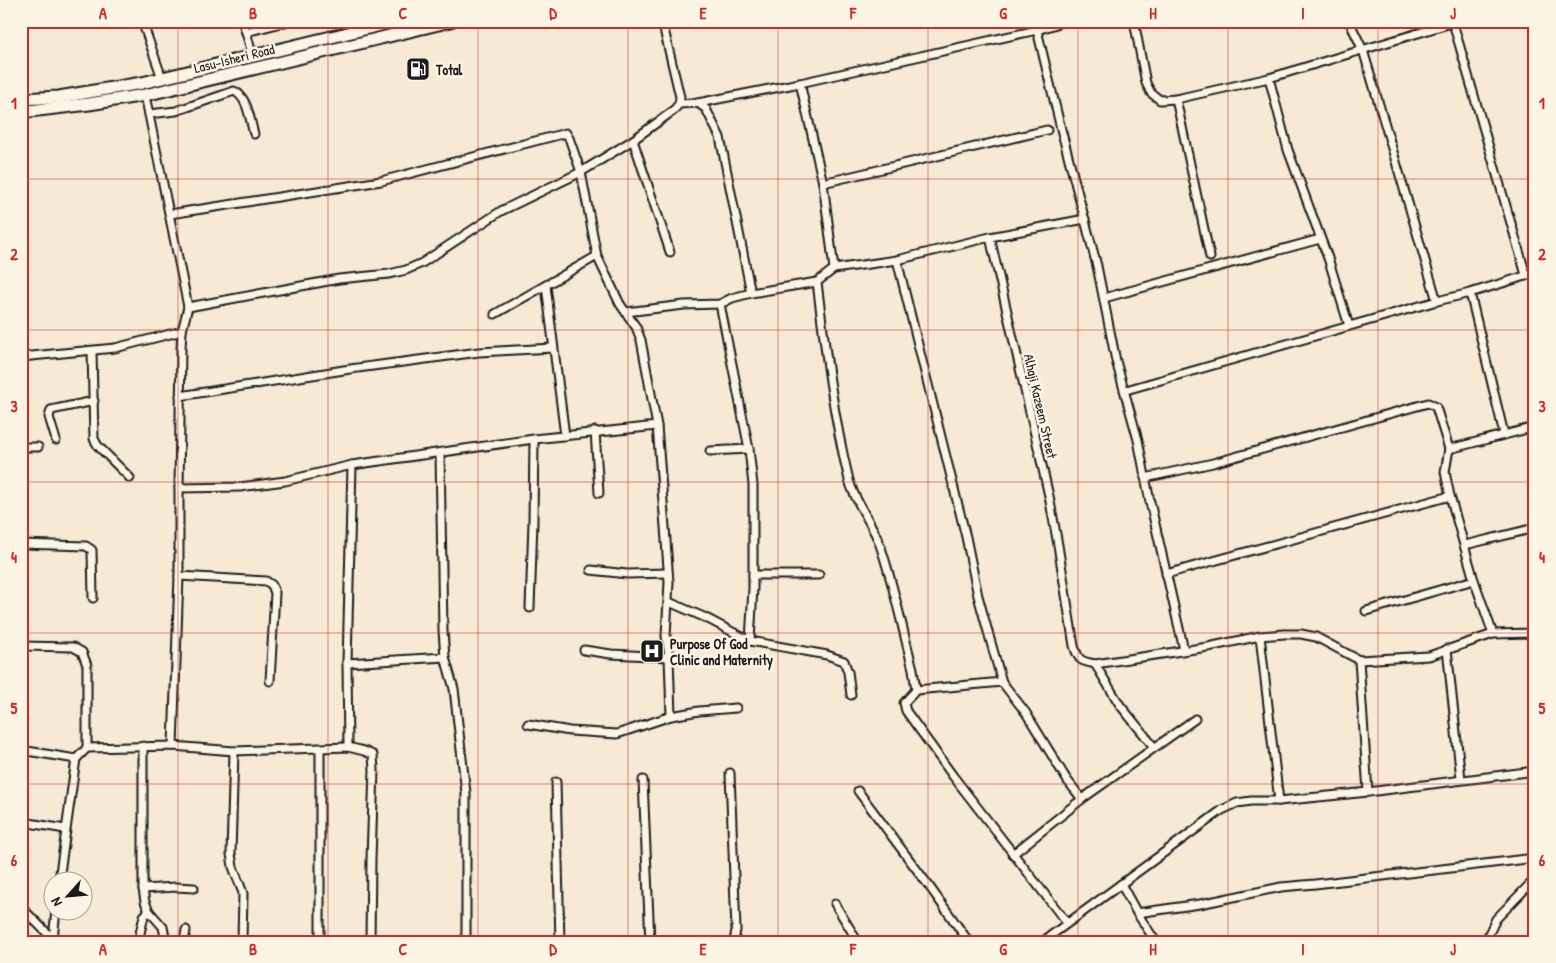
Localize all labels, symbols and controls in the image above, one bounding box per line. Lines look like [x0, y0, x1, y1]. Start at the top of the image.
text: A [99, 2, 107, 24]
text: B [249, 2, 257, 24]
text: C [399, 2, 408, 24]
text: D [549, 2, 557, 24]
text: E [699, 2, 707, 24]
text: F [849, 2, 857, 24]
text: G [999, 2, 1007, 24]
text: H [1149, 2, 1157, 24]
text: I [1301, 2, 1305, 24]
text: J [1450, 2, 1456, 24]
street label: Lasu-Isheri Road [192, 39, 277, 77]
fuel station icon: Total [405, 56, 431, 82]
place label: Total [435, 60, 462, 79]
text: 1 [11, 92, 17, 114]
text: 1 [1539, 92, 1545, 114]
text: 2 [10, 243, 18, 265]
text: 2 [1538, 243, 1546, 265]
street label: Alhaji Kazeem Street [1019, 352, 1062, 461]
text: 3 [10, 395, 18, 417]
text: 3 [1538, 395, 1546, 417]
text: 4 [11, 546, 17, 568]
text: 4 [1539, 546, 1545, 568]
place label: Purpose Of God Clinic and Maternity [670, 634, 773, 671]
hospital icon: Purpose Of God Clinic and Maternity [639, 638, 665, 664]
text: 5 [11, 697, 18, 719]
text: 5 [1539, 697, 1546, 719]
text: 6 [11, 849, 18, 871]
text: 6 [1539, 849, 1546, 871]
north arrow [42, 870, 92, 920]
text: N [46, 894, 66, 910]
text: A [99, 938, 107, 960]
text: B [249, 938, 257, 960]
text: C [399, 938, 408, 960]
text: D [549, 938, 557, 960]
text: E [699, 938, 707, 960]
text: F [849, 938, 857, 960]
text: G [999, 938, 1007, 960]
text: H [1149, 938, 1157, 960]
text: I [1301, 938, 1305, 960]
text: J [1450, 938, 1456, 960]

